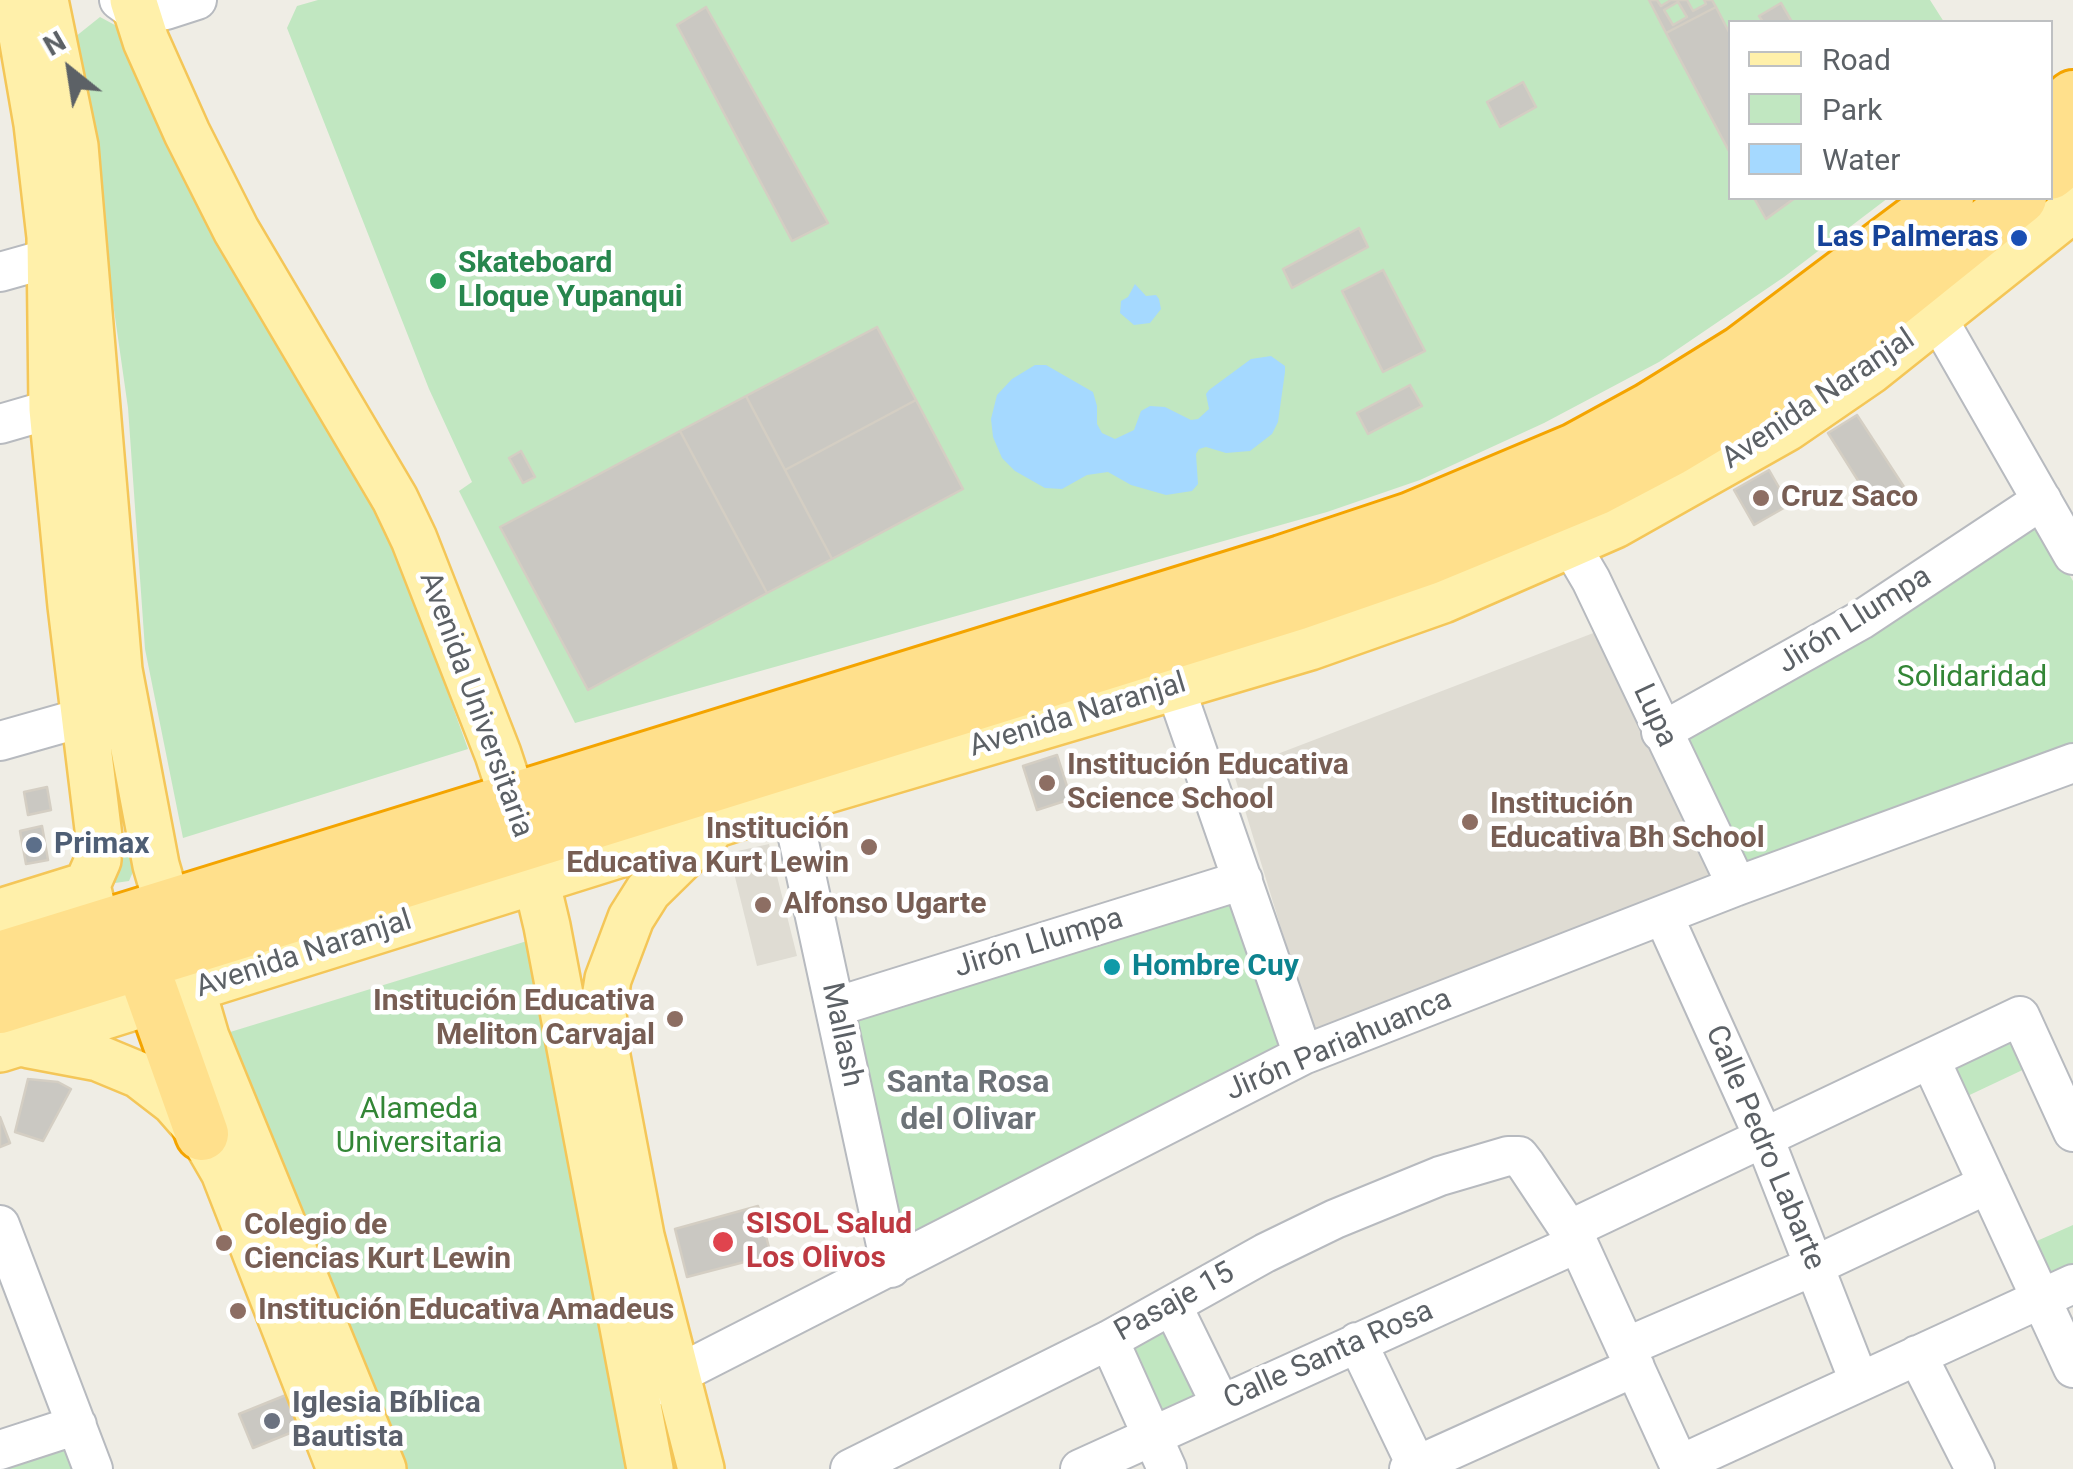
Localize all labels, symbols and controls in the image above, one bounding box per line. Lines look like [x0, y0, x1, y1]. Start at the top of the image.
north arrow [20, 20, 120, 120]
legend [1728, 20, 2053, 200]
text: N [38, 24, 72, 63]
text: Road [1822, 42, 1891, 77]
text: Park [1822, 92, 1882, 127]
text: Water [1822, 142, 1900, 177]
place label: Las Palmeras [1817, 220, 1999, 256]
marker: Las Palmeras [2008, 227, 2030, 249]
place label: Skateboard Lloque Yupanqui [458, 246, 683, 316]
marker: Skateboard Lloque Yupanqui [427, 270, 449, 292]
street label: Avenida Naranjal [1716, 322, 1922, 478]
place label: Cruz Saco [1781, 480, 1918, 516]
marker: Cruz Saco [1750, 487, 1772, 509]
street label: Jirón Llumpa [1772, 560, 1938, 682]
street label: Avenida Universitaria [410, 567, 540, 843]
park label: Solidaridad [1897, 660, 2047, 696]
street label: Avenida Naranjal [965, 666, 1191, 766]
street label: Lupa [1624, 679, 1684, 753]
place label: Institución Educativa Science School [1067, 748, 1349, 818]
marker: Institución Educativa Science School [1036, 772, 1058, 794]
place label: Institución Educativa Bh School [1490, 787, 1765, 858]
marker: Institución Educativa Bh School [1459, 811, 1481, 833]
place label: Institución Educativa Kurt Lewin [566, 812, 849, 882]
place label: Primax [54, 827, 150, 863]
marker: Primax [23, 834, 45, 856]
marker: Institución Educativa Kurt Lewin [858, 836, 880, 858]
place label: Alfonso Ugarte [783, 887, 986, 923]
marker: Alfonso Ugarte [752, 894, 774, 916]
street label: Jirón Llumpa [950, 901, 1128, 987]
street label: Avenida Naranjal [192, 903, 416, 1007]
place label: Hombre Cuy [1132, 949, 1299, 985]
marker: Hombre Cuy [1101, 956, 1123, 978]
street label: Mallash [812, 980, 870, 1090]
street label: Jirón Pariahuanca [1221, 982, 1457, 1110]
place label: Institución Educativa Meliton Carvajal [373, 984, 655, 1054]
marker: Institución Educativa Meliton Carvajal [664, 1008, 686, 1030]
street label: Calle Pedro Labarte [1696, 1020, 1832, 1276]
district label: Santa Rosa del Olivar [887, 1065, 1049, 1140]
park label: Alameda Universitaria [336, 1092, 502, 1162]
place label: SISOL Salud Los Olivos [746, 1207, 912, 1278]
place label: Colegio de Ciencias Kurt Lewin [244, 1208, 511, 1278]
marker: SISOL Salud Los Olivos [710, 1229, 736, 1255]
marker: Colegio de Ciencias Kurt Lewin [213, 1232, 235, 1254]
street label: Pasaje 15 [1109, 1255, 1241, 1351]
place label: Institución Educativa Amadeus [258, 1293, 674, 1329]
street label: Calle Santa Rosa [1219, 1294, 1439, 1418]
marker: Institución Educativa Amadeus [227, 1300, 249, 1322]
place label: Iglesia Bíblica Bautista [292, 1386, 481, 1456]
marker: Iglesia Bíblica Bautista [261, 1410, 283, 1432]

